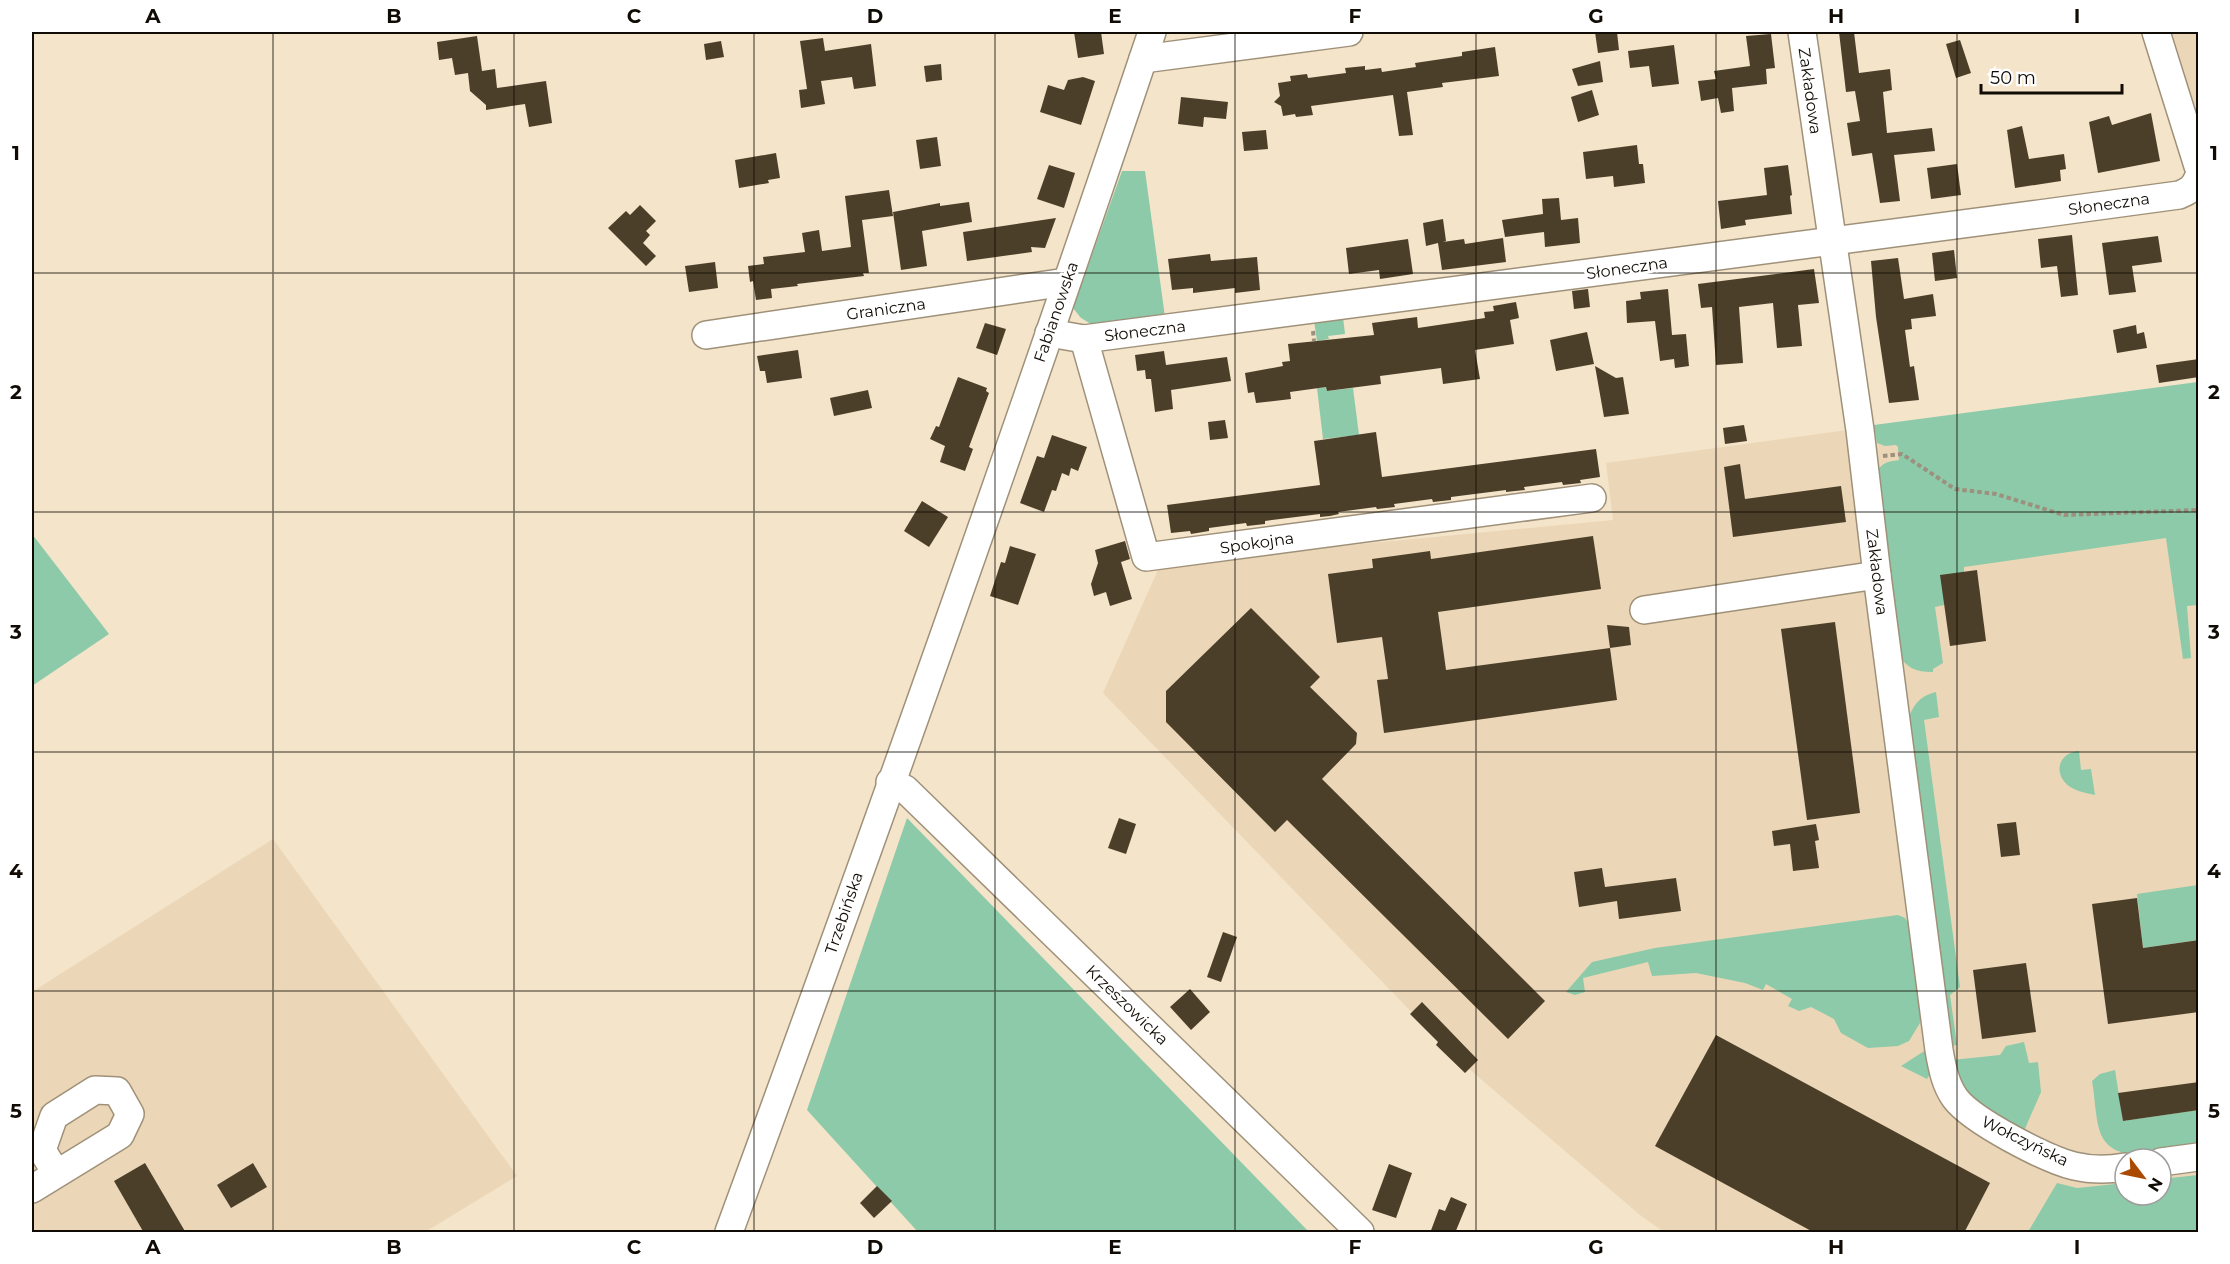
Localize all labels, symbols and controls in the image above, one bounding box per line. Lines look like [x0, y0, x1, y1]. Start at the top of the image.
text: A [144, 4, 161, 28]
text: B [386, 4, 402, 28]
text: C [627, 4, 642, 28]
text: D [867, 4, 883, 28]
text: E [1108, 4, 1122, 28]
text: F [1349, 4, 1362, 28]
text: G [1588, 4, 1604, 28]
text: H [1828, 4, 1844, 28]
text: I [2074, 4, 2080, 28]
street label: Zakładowa [1795, 47, 1825, 135]
scale bar [1981, 57, 2122, 95]
text: 50 m [1990, 67, 2036, 89]
text: 1 [12, 141, 20, 165]
text: 1 [2210, 141, 2218, 165]
street label: Słoneczna [2067, 189, 2151, 219]
street label: Słoneczna [1585, 253, 1669, 283]
street label: Fabianowska [1030, 259, 1082, 365]
street label: Graniczna [845, 294, 927, 324]
street label: Słoneczna [1103, 317, 1187, 345]
text: 2 [10, 380, 22, 404]
text: 2 [2208, 380, 2220, 404]
street label: Spokojna [1219, 528, 1295, 558]
street label: Zakładowa [1862, 528, 1892, 616]
text: 3 [9, 620, 22, 644]
text: 3 [2207, 620, 2220, 644]
text: 4 [9, 859, 23, 883]
text: 4 [2207, 859, 2221, 883]
street label: Trzebińska [821, 869, 867, 957]
street label: Krzeszowicka [1082, 961, 1172, 1049]
text: 5 [10, 1099, 22, 1123]
text: 5 [2208, 1099, 2220, 1123]
street label: Wołczyńska [1978, 1112, 2072, 1170]
north arrow [2113, 1147, 2173, 1207]
text: N [2144, 1174, 2167, 1195]
text: A [144, 1235, 161, 1259]
text: B [386, 1235, 402, 1259]
text: C [627, 1235, 642, 1259]
text: D [867, 1235, 883, 1259]
text: E [1108, 1235, 1122, 1259]
text: F [1349, 1235, 1362, 1259]
text: G [1588, 1235, 1604, 1259]
text: H [1828, 1235, 1844, 1259]
text: I [2074, 1235, 2080, 1259]

